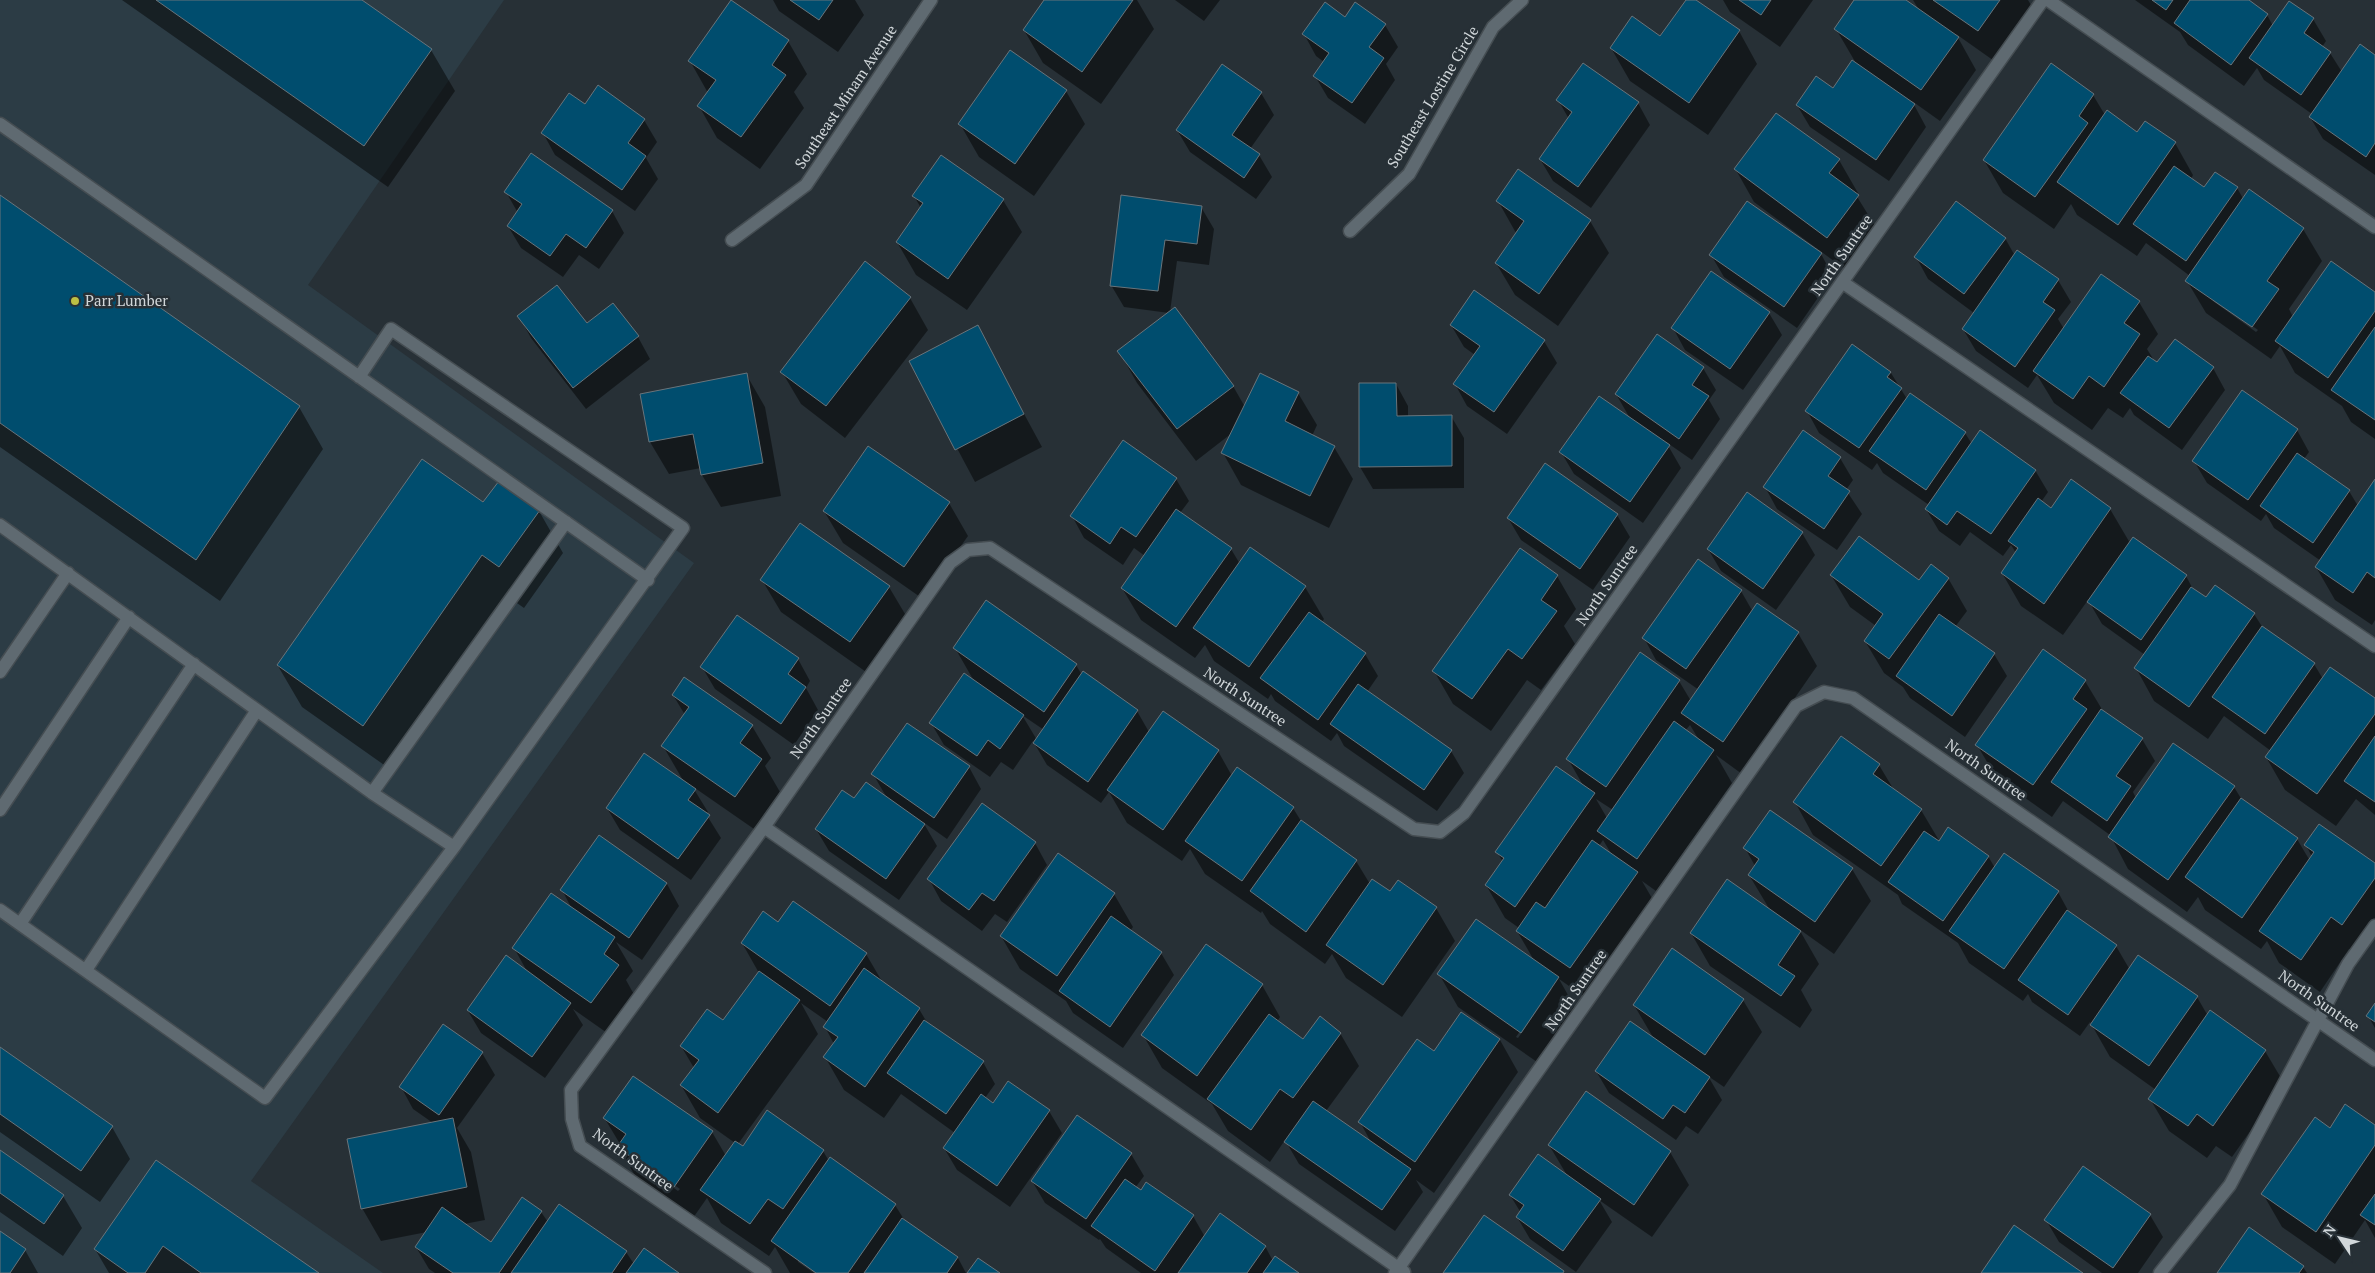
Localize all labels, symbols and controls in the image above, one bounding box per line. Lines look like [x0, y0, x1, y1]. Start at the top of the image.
street label: Southeast Minam Avenue [789, 21, 901, 172]
street label: Southeast Lostine Circle [1382, 22, 1483, 171]
street label: North Suntree [1806, 210, 1877, 299]
place label: Parr Lumber [85, 290, 168, 310]
marker: Parr Lumber [69, 295, 81, 307]
street label: North Suntree [1571, 540, 1642, 629]
street label: North Suntree [1200, 662, 1291, 730]
street label: North Suntree [785, 673, 856, 762]
street label: North Suntree [1942, 734, 2031, 805]
street label: North Suntree [1540, 945, 1611, 1034]
street label: North Suntree [2275, 965, 2364, 1036]
street label: North Suntree [589, 1123, 678, 1195]
north arrow [2315, 1213, 2365, 1263]
text: N [2318, 1220, 2340, 1240]

